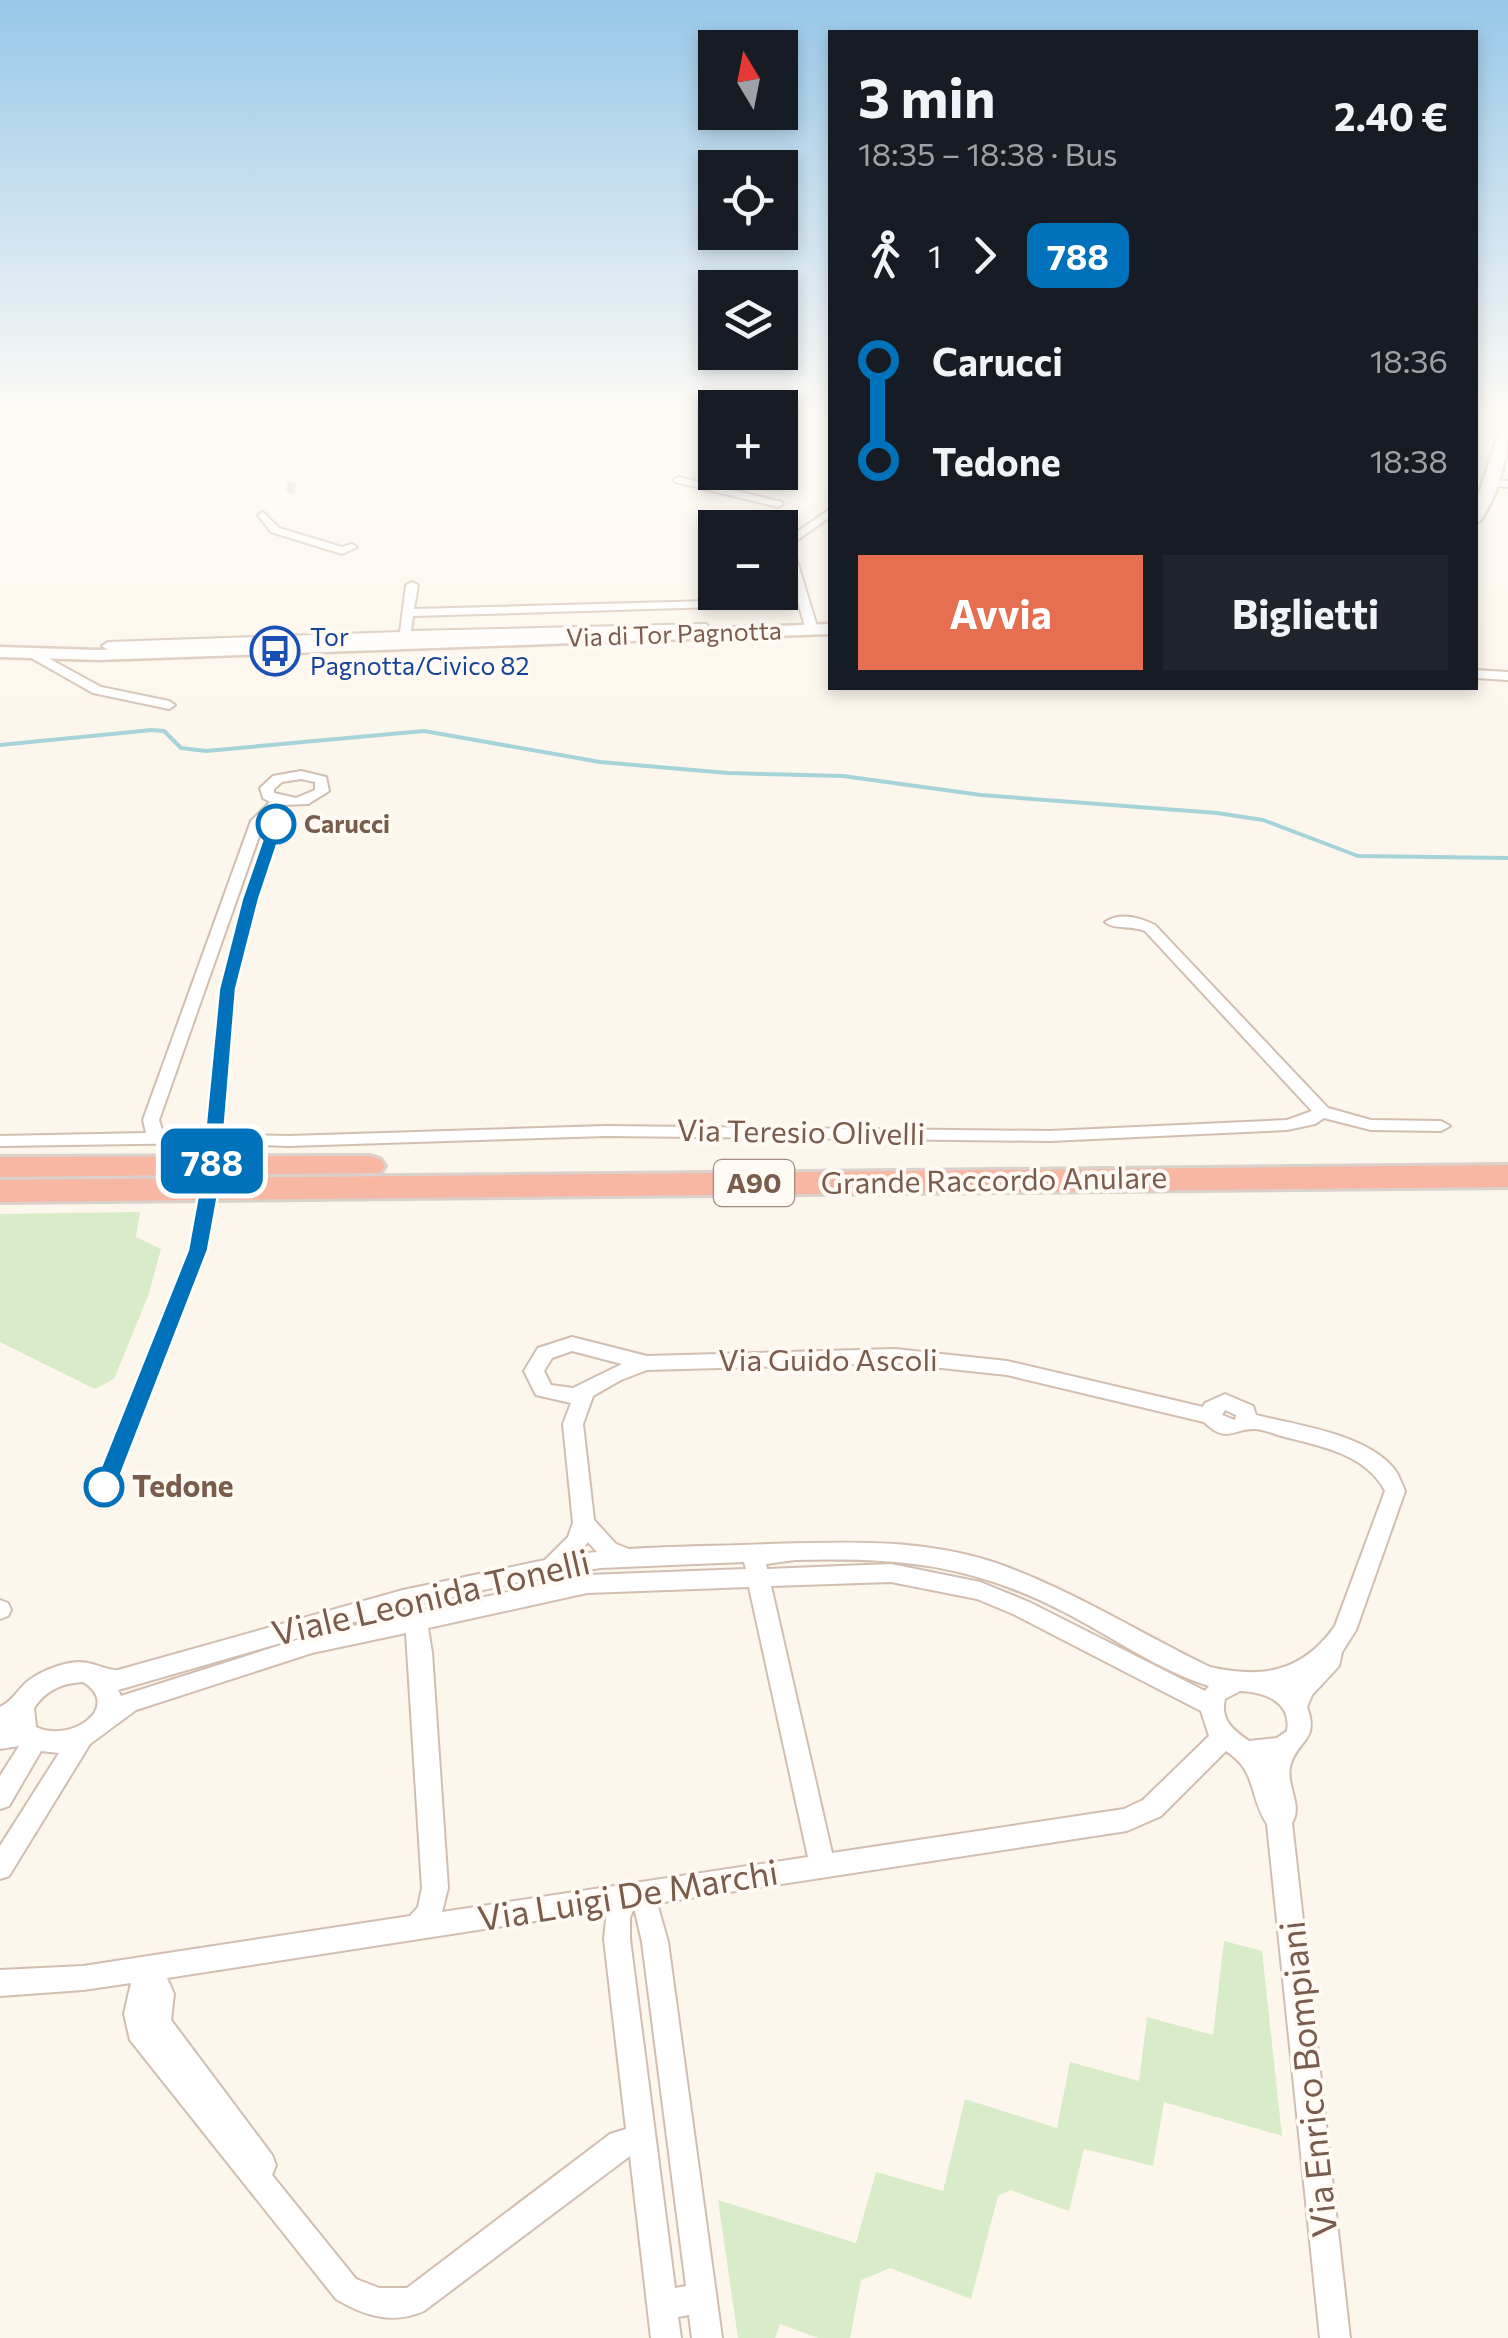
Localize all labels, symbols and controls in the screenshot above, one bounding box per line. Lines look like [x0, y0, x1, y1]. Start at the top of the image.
north arrow [698, 30, 798, 130]
map controls [698, 30, 798, 610]
text: 3 min [858, 62, 996, 129]
text: 2.40 € [1334, 92, 1448, 139]
text: 18:35 – 18:38 · Bus [858, 133, 1118, 173]
button: locate [698, 150, 798, 250]
icon: walk [858, 228, 913, 283]
icon: forward [957, 228, 1012, 283]
text: 788 [1047, 234, 1109, 277]
text: 1 [928, 235, 942, 275]
button: layers [698, 270, 798, 370]
text: Carucci [932, 337, 1063, 384]
text: 18:36 [1370, 340, 1448, 380]
button: + [698, 390, 798, 490]
text: Tedone [932, 437, 1061, 484]
text: 18:38 [1370, 440, 1448, 480]
button: − [698, 510, 798, 610]
button: Avvia [858, 555, 1143, 670]
button: Biglietti [1163, 555, 1448, 670]
street label: Via di Tor Pagnotta [566, 614, 782, 652]
place label: Tor Pagnotta/Civico 82 [310, 621, 529, 680]
bus stop icon: Tor Pagnotta/Civico 82 [249, 625, 301, 677]
marker: Carucci [257, 805, 295, 843]
place label: Carucci [304, 808, 390, 838]
street label: Via Teresio Olivelli [677, 1110, 925, 1151]
line badge: 788 [154, 1128, 270, 1194]
text: 788 [181, 1140, 243, 1183]
street label: Grande Raccordo Anulare [820, 1157, 1167, 1200]
road number: A90 [714, 1160, 794, 1206]
street label: Via Guido Ascoli [718, 1340, 938, 1377]
place label: Tedone [132, 1466, 234, 1503]
marker: Tedone [85, 1468, 123, 1506]
street label: Viale Leonida Tonelli [267, 1538, 594, 1653]
street label: Via Luigi De Marchi [474, 1849, 781, 1939]
street label: Via Enrico Bompiani [1269, 1919, 1345, 2240]

